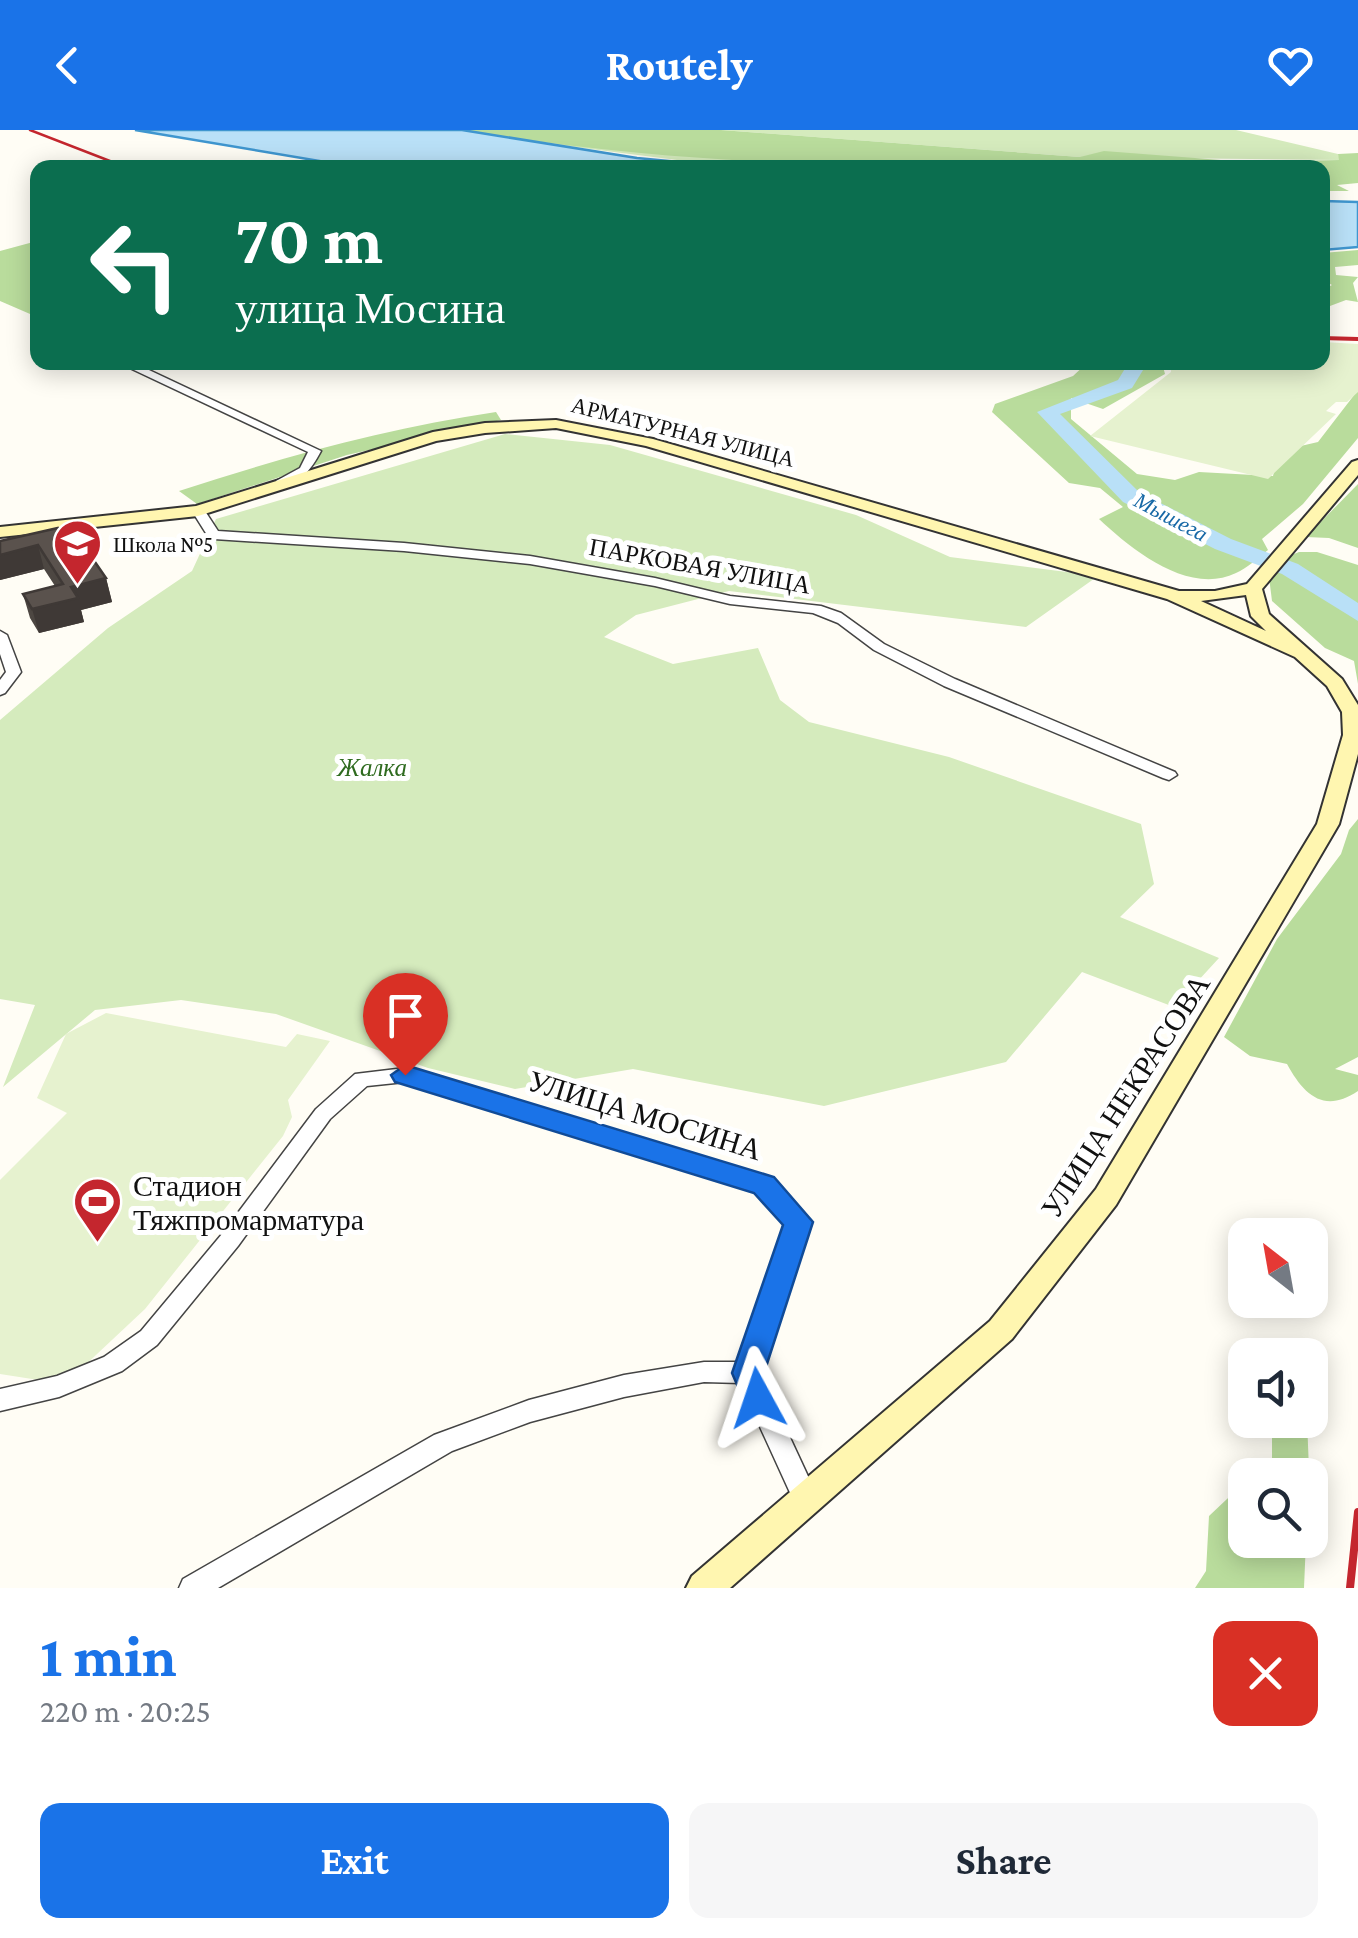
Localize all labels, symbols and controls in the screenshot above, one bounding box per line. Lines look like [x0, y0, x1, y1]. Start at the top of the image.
icon: back [40, 38, 95, 93]
icon: heart [1263, 38, 1318, 93]
text: Routely [605, 40, 753, 90]
icon: left [70, 200, 200, 330]
text: 70 m [235, 200, 383, 278]
text: улица Мосина [235, 283, 505, 333]
street label: АРМАТУРНАЯ УЛИЦА [569, 392, 797, 472]
water label: Мышега [1129, 487, 1212, 547]
school or university icon: Школа №5 [52, 518, 104, 586]
place label: Школа №5 [113, 532, 213, 557]
street label: ПАРКОВАЯ УЛИЦА [587, 533, 813, 599]
park label: Жалка [336, 754, 407, 781]
street label: УЛИЦА НЕКРАСОВА [1034, 968, 1216, 1224]
pin [363, 973, 448, 1076]
icon: arrive [378, 988, 433, 1043]
street label: УЛИЦА МОСИНА [524, 1064, 766, 1166]
place label: Стадион Тяжпромарматура [133, 1169, 364, 1236]
sports icon: Стадион Тяжпромарматура [72, 1176, 124, 1244]
north arrow [1228, 1218, 1328, 1318]
map controls [1228, 1218, 1328, 1558]
button: sound [1228, 1338, 1328, 1438]
position arrow [706, 1346, 810, 1450]
button: search [1228, 1458, 1328, 1558]
button: close [1213, 1621, 1318, 1726]
text: 1 min [40, 1622, 177, 1689]
text: 220 m · 20:25 [40, 1693, 211, 1729]
button: Exit [40, 1803, 669, 1918]
button: Share [689, 1803, 1318, 1918]

